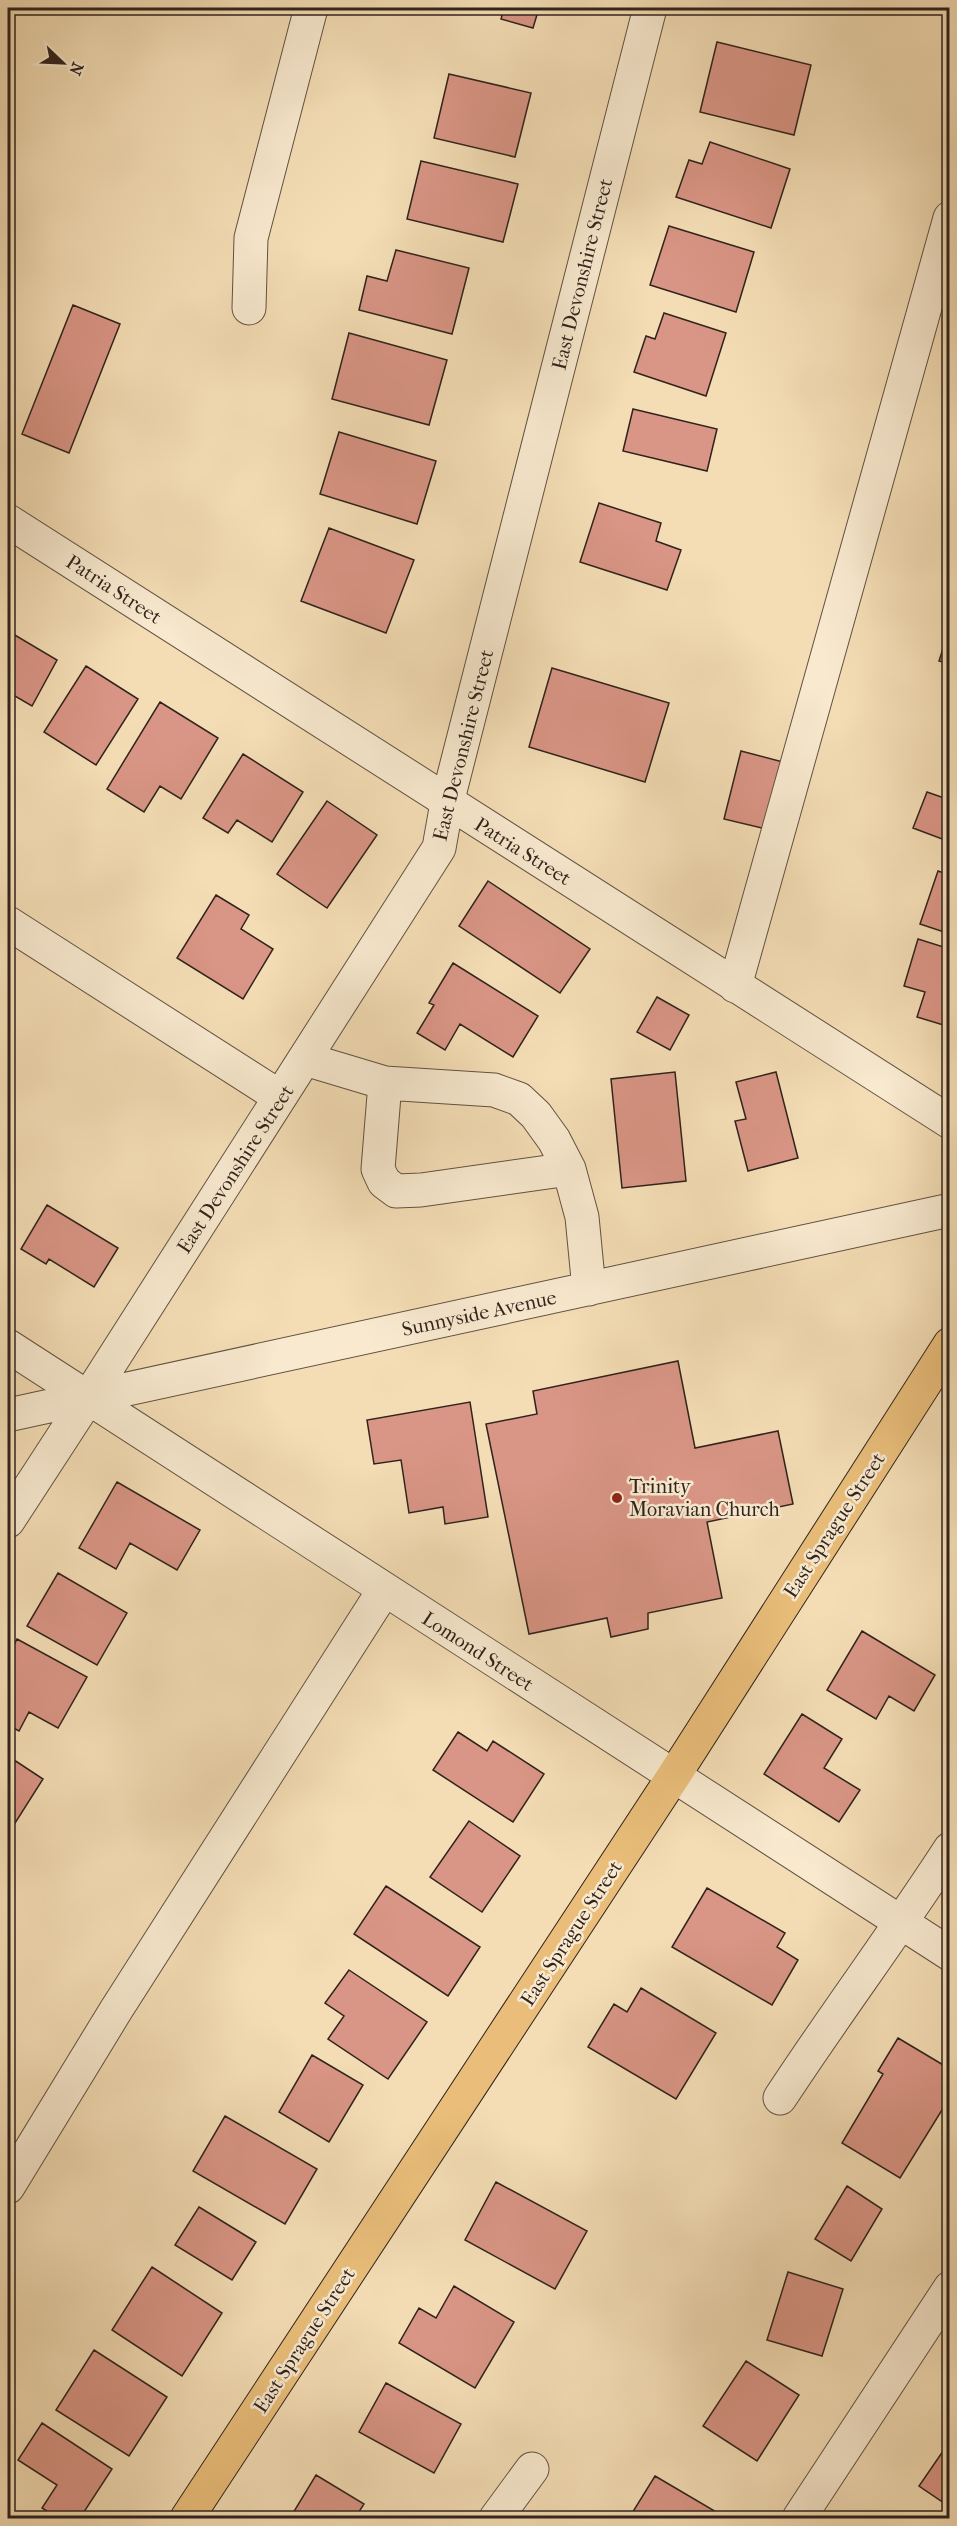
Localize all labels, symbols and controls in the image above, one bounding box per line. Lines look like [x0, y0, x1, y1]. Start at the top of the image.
north arrow [33, 33, 93, 93]
text: N [65, 59, 87, 79]
street label: East Devonshire Street [548, 176, 617, 372]
street label: Patria Street [62, 550, 166, 629]
street label: East Devonshire Street [429, 647, 498, 843]
street label: Patria Street [470, 813, 575, 890]
street label: East Devonshire Street [172, 1081, 299, 1258]
street label: Sunnyside Avenue [400, 1286, 559, 1341]
street label: East Sprague Street [779, 1448, 890, 1602]
place label: Trinity Moravian Church [629, 1475, 780, 1521]
marker: Trinity Moravian Church [610, 1491, 624, 1505]
street label: Lomond Street [418, 1607, 538, 1696]
street label: East Sprague Street [516, 1856, 627, 2010]
street label: East Sprague Street [249, 2263, 360, 2417]

